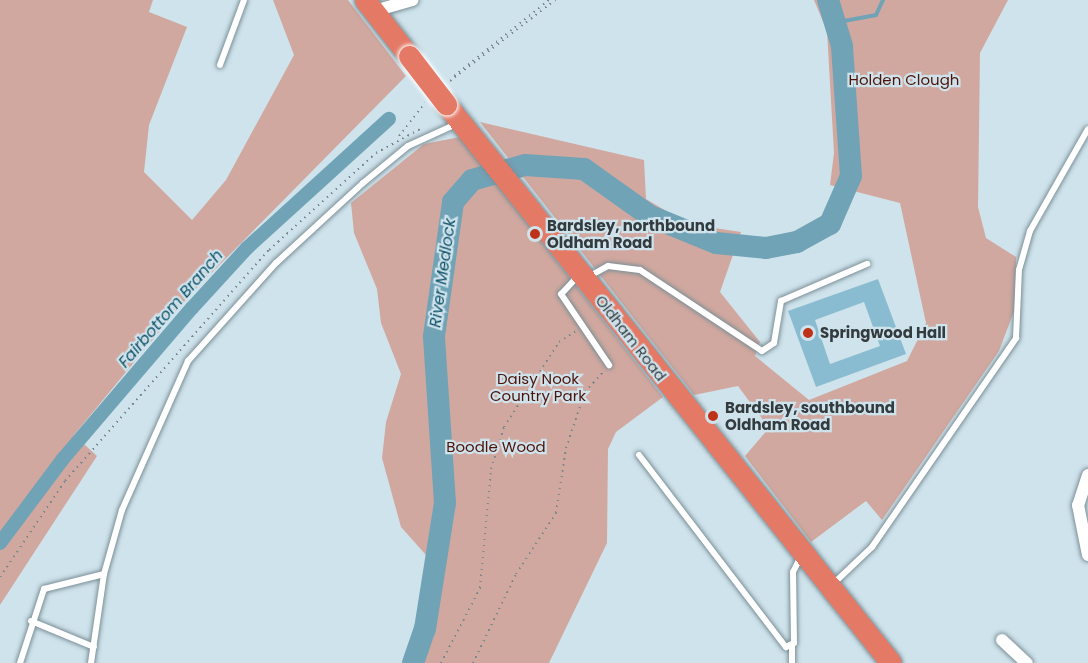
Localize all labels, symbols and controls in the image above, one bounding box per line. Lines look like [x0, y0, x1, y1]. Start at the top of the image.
park label: Holden Clough [849, 71, 959, 89]
place label: Bardsley, northbound Oldham Road [547, 216, 715, 251]
water label: River Medlock [426, 217, 460, 329]
marker: Bardsley, northbound Oldham Road [528, 227, 542, 241]
water label: Fairbottom Branch [115, 246, 227, 372]
street label: Oldham Road [592, 292, 670, 384]
place label: Springwood Hall [820, 324, 946, 342]
marker: Springwood Hall [801, 326, 815, 340]
park label: Daisy Nook Country Park [490, 369, 586, 404]
place label: Bardsley, southbound Oldham Road [725, 398, 895, 433]
marker: Bardsley, southbound Oldham Road [706, 409, 720, 423]
park label: Boodle Wood [446, 438, 546, 456]

